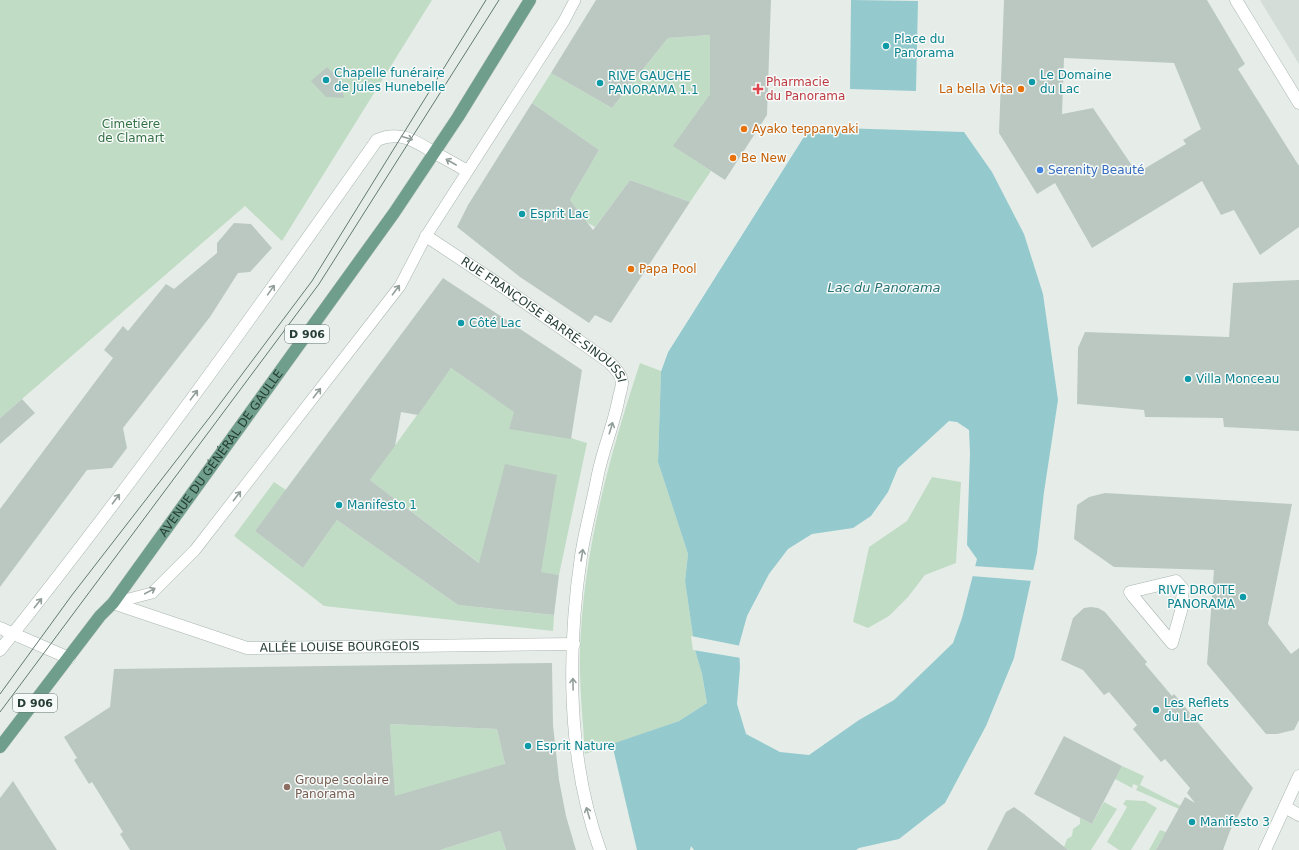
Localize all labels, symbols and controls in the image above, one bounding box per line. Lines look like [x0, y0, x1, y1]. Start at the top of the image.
place label: Place du Panorama [894, 32, 954, 60]
marker: Place du Panorama [881, 41, 891, 51]
place label: Chapelle funéraire de Jules Hunebelle [334, 66, 445, 94]
place label: Le Domaine du Lac [1040, 68, 1112, 96]
place label: RIVE GAUCHE PANORAMA 1.1 [608, 69, 699, 97]
marker: Chapelle funéraire de Jules Hunebelle [321, 75, 331, 85]
place label: Pharmacie du Panorama [766, 75, 845, 103]
marker: Le Domaine du Lac [1027, 77, 1037, 87]
marker: RIVE GAUCHE PANORAMA 1.1 [595, 78, 605, 88]
place label: La bella Vita [939, 82, 1013, 96]
marker: Pharmacie du Panorama [753, 84, 763, 94]
marker: La bella Vita [1016, 84, 1026, 94]
park label: Cimetière de Clamart [98, 117, 165, 145]
place label: Ayako teppanyaki [752, 122, 859, 136]
marker: Ayako teppanyaki [739, 124, 749, 134]
one-way arrow [401, 135, 414, 142]
place label: Be New [741, 151, 787, 165]
marker: Be New [728, 153, 738, 163]
one-way arrow [445, 158, 457, 166]
place label: Serenity Beauté [1048, 163, 1144, 177]
marker: Serenity Beauté [1035, 165, 1045, 175]
place label: Esprit Lac [530, 207, 589, 221]
marker: Esprit Lac [517, 209, 527, 219]
street label: RUE FRANÇOISE BARRÉ-SINOUSSI [458, 254, 629, 384]
place label: Papa Pool [639, 262, 697, 276]
marker: Papa Pool [626, 264, 636, 274]
water label: Lac du Panorama [827, 280, 941, 295]
one-way arrow [267, 285, 275, 296]
one-way arrow [392, 285, 401, 296]
place label: Côté Lac [469, 316, 521, 330]
marker: Côté Lac [456, 318, 466, 328]
road number: D 906 [285, 325, 329, 343]
street label: AVENUE DU GÉNÉRAL DE GAULLE [156, 367, 286, 539]
place label: Villa Monceau [1196, 372, 1279, 386]
marker: Villa Monceau [1183, 374, 1193, 384]
one-way arrow [313, 388, 321, 399]
one-way arrow [190, 389, 198, 400]
one-way arrow [608, 422, 615, 435]
one-way arrow [233, 490, 242, 501]
one-way arrow [112, 494, 120, 505]
place label: Manifesto 1 [347, 498, 417, 512]
marker: Manifesto 1 [334, 500, 344, 510]
one-way arrow [578, 548, 586, 561]
place label: RIVE DROITE PANORAMA [1158, 583, 1236, 611]
one-way arrow [144, 587, 156, 595]
marker: RIVE DROITE PANORAMA [1238, 592, 1248, 602]
one-way arrow [33, 597, 42, 608]
street label: ALLÉE LOUISE BOURGEOIS [260, 639, 420, 655]
one-way arrow [569, 678, 576, 691]
road number: D 906 [13, 694, 57, 712]
place label: Les Reflets du Lac [1164, 696, 1229, 724]
marker: Les Reflets du Lac [1151, 705, 1161, 715]
place label: Esprit Nature [536, 739, 615, 753]
marker: Esprit Nature [523, 741, 533, 751]
place label: Groupe scolaire Panorama [295, 773, 389, 801]
marker: Groupe scolaire Panorama [282, 782, 292, 792]
one-way arrow [584, 807, 591, 820]
place label: Manifesto 3 [1200, 815, 1270, 829]
marker: Manifesto 3 [1187, 817, 1197, 827]

